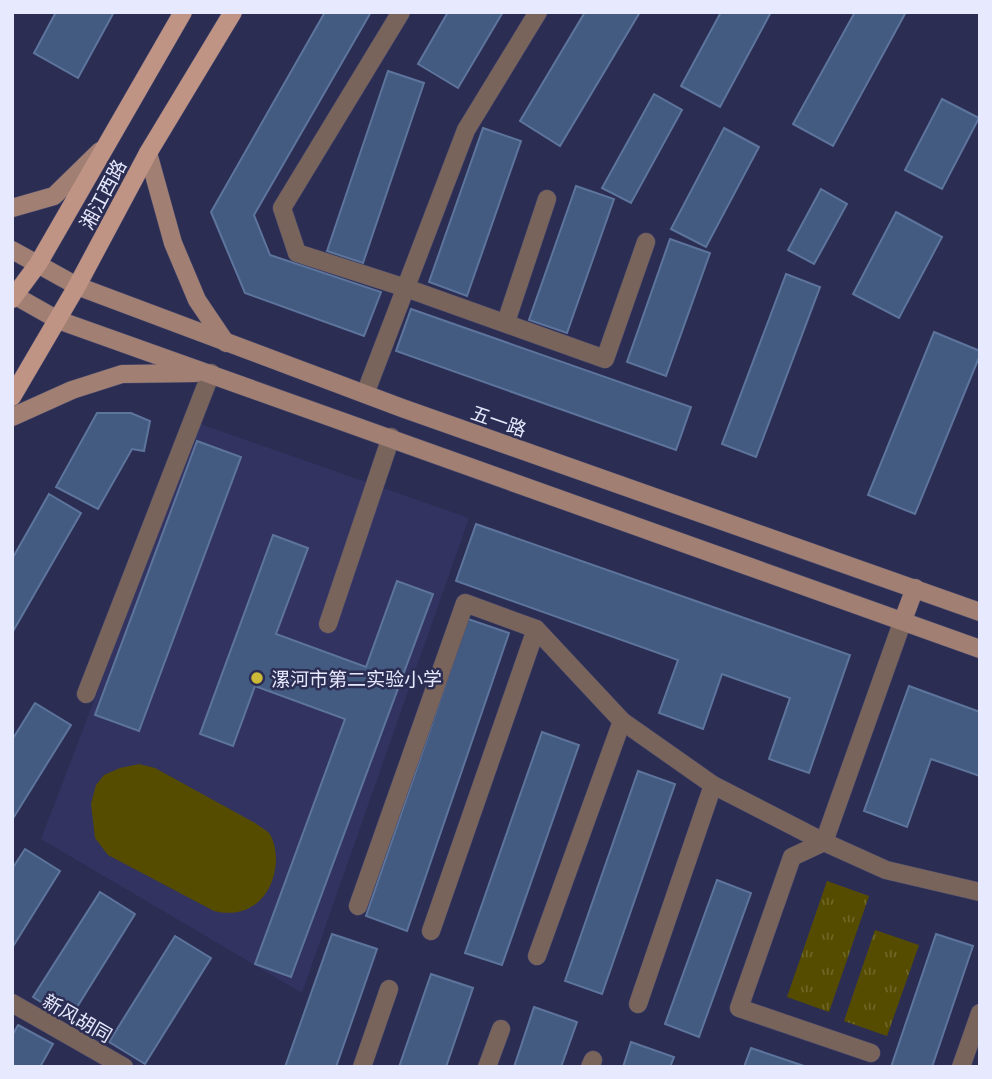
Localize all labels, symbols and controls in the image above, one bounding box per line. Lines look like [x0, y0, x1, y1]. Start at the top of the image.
street label: 湘江西路 [73, 154, 131, 234]
street label: 五一路 [468, 398, 530, 442]
place label: 漯河市第二实验小学 [271, 665, 442, 691]
marker: 漯河市第二实验小学 [249, 670, 265, 686]
street label: 新风胡同 [39, 987, 117, 1047]

